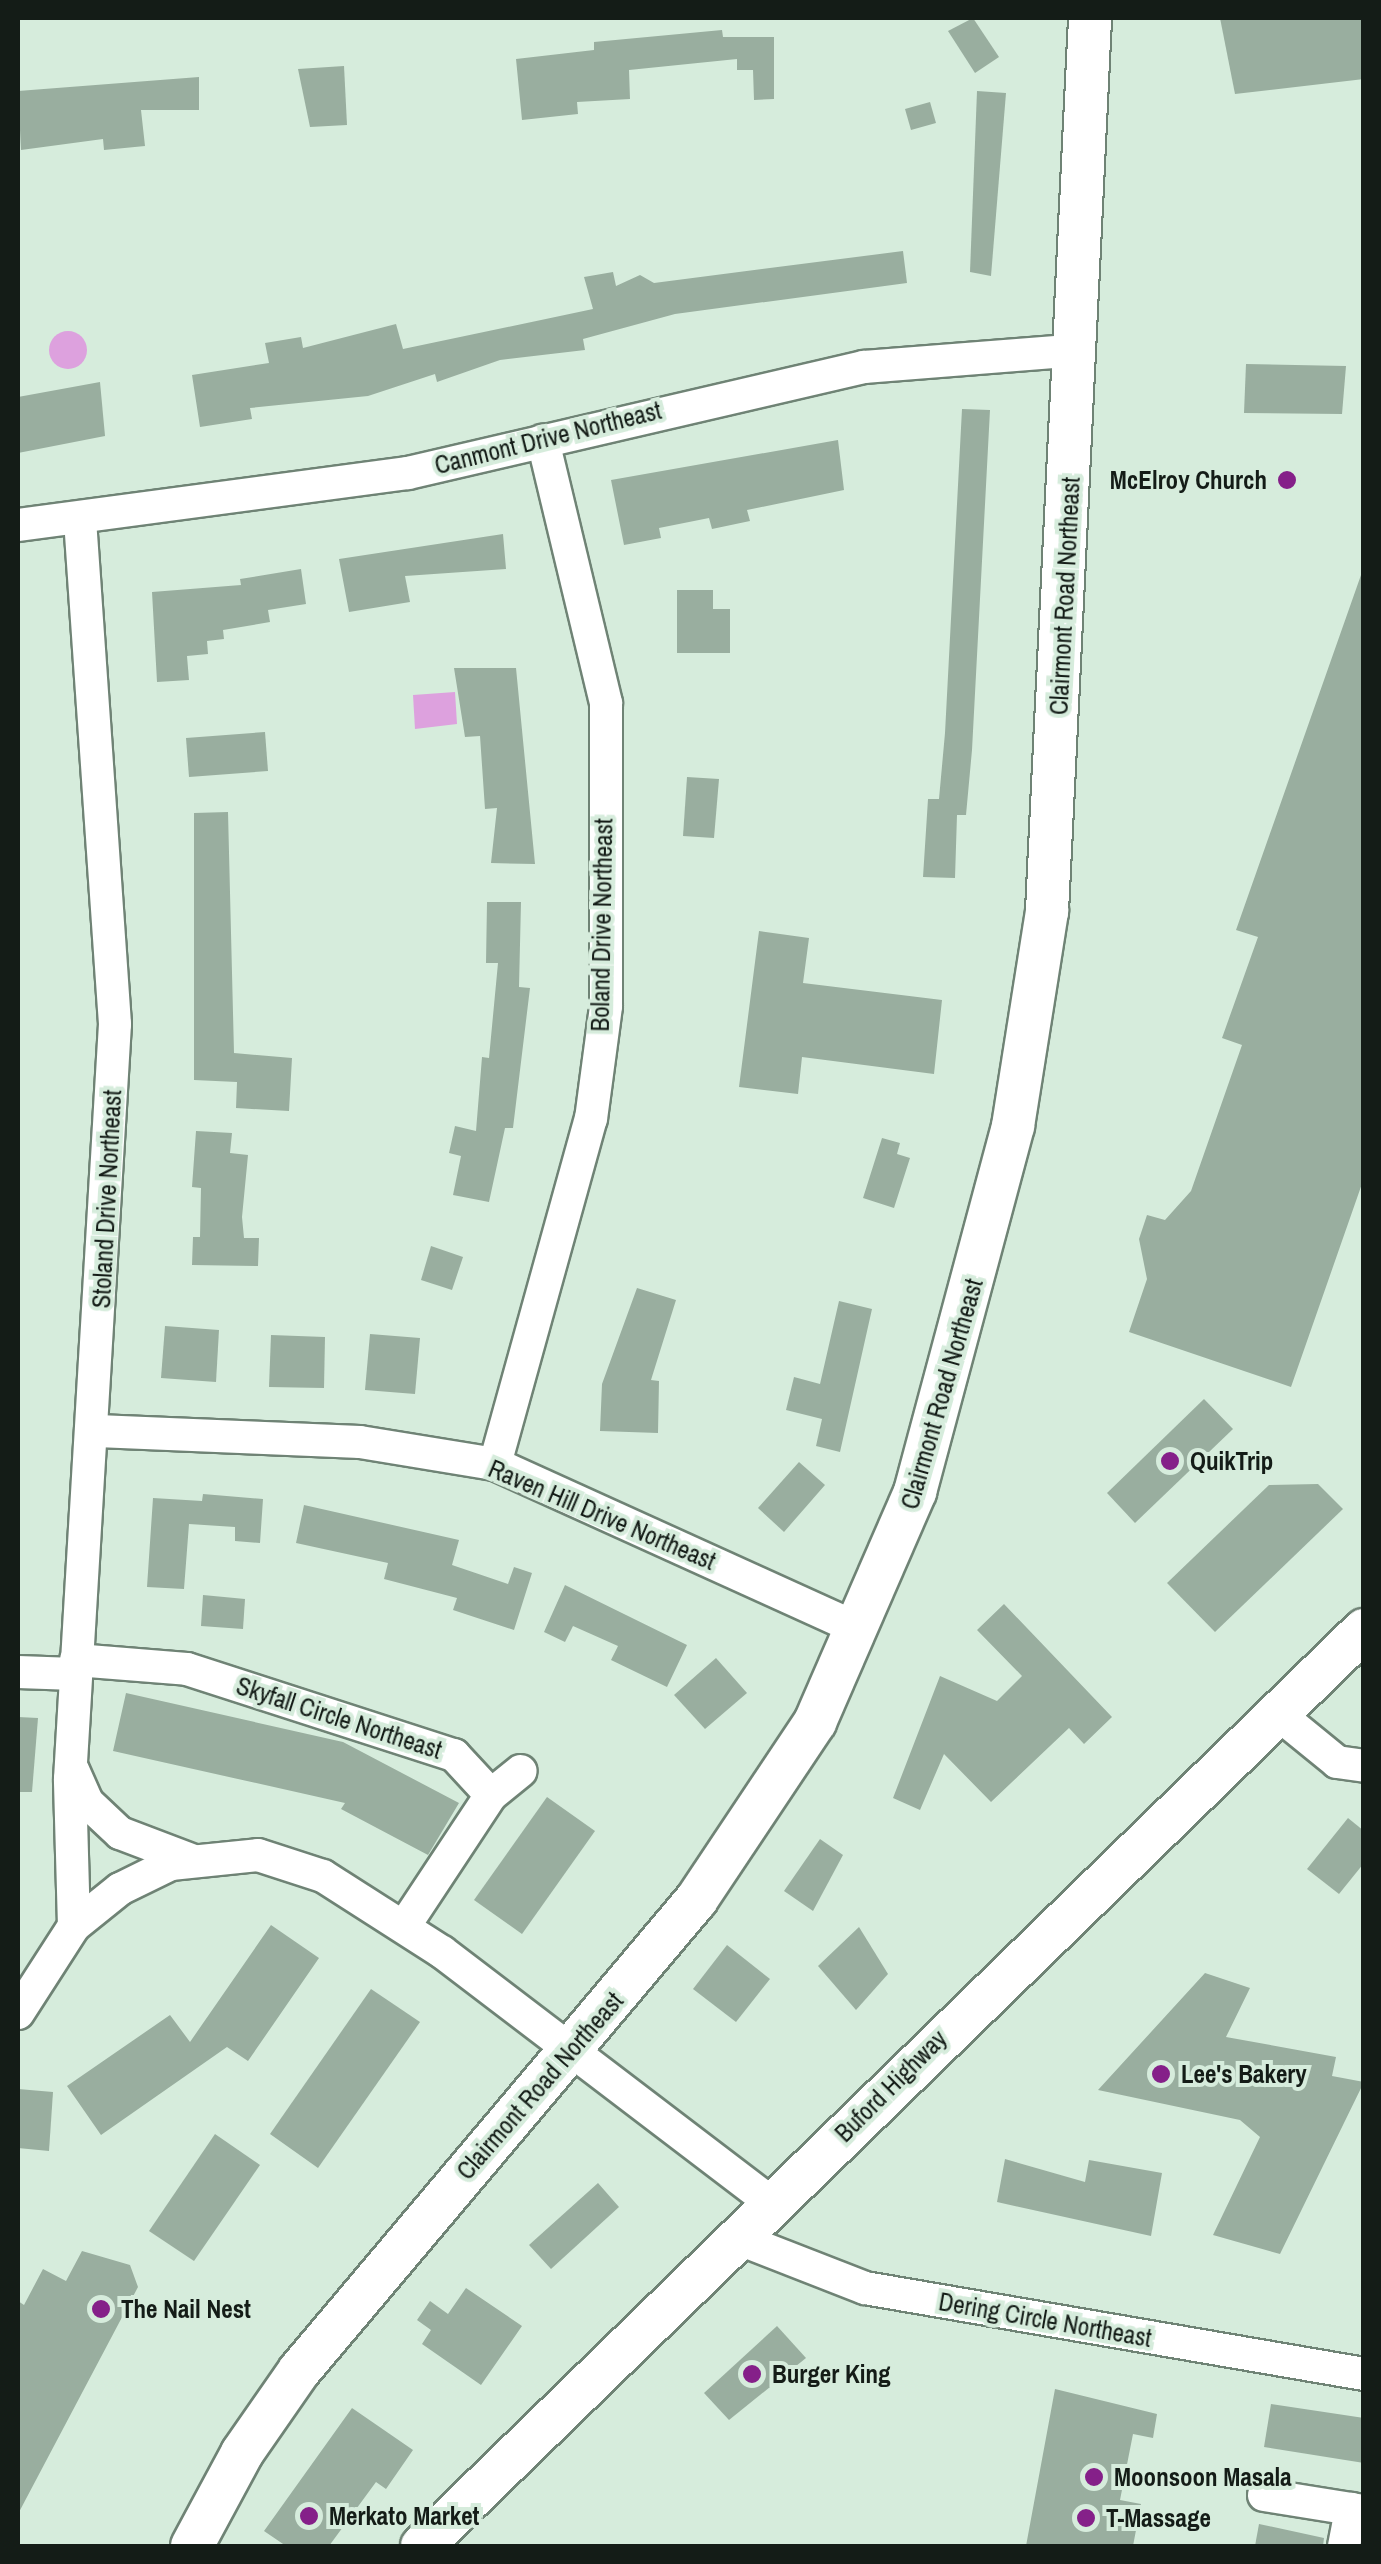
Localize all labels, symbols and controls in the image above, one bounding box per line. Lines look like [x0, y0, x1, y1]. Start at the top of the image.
street label: Canmont Drive Northeast [432, 395, 664, 481]
place label: McElroy Church [1110, 465, 1267, 495]
marker: McElroy Church [1276, 469, 1298, 491]
street label: Clairmont Road Northeast [1044, 476, 1086, 716]
street label: Boland Drive Northeast [585, 818, 619, 1032]
street label: Stoland Drive Northeast [86, 1089, 128, 1309]
street label: Clairmont Road Northeast [895, 1275, 989, 1513]
place label: QuikTrip [1190, 1446, 1273, 1476]
marker: QuikTrip [1159, 1450, 1181, 1472]
street label: Raven Hill Drive Northeast [484, 1454, 720, 1576]
street label: Skyfall Circle Northeast [233, 1671, 445, 1765]
street label: Clairmont Road Northeast [451, 1986, 629, 2186]
street label: Buford Highway [829, 2024, 953, 2148]
place label: Lee's Bakery [1181, 2059, 1307, 2089]
marker: Lee's Bakery [1150, 2063, 1172, 2085]
street label: Dering Circle Northeast [936, 2287, 1154, 2353]
place label: The Nail Nest [121, 2294, 251, 2324]
marker: The Nail Nest [90, 2298, 112, 2320]
place label: Burger King [772, 2359, 890, 2389]
marker: Burger King [741, 2363, 763, 2385]
place label: Moonsoon Masala [1114, 2462, 1292, 2492]
marker: Moonsoon Masala [1083, 2466, 1105, 2488]
place label: Merkato Market [329, 2501, 479, 2531]
place label: T-Massage [1106, 2503, 1211, 2533]
marker: Merkato Market [298, 2505, 320, 2527]
marker: T-Massage [1075, 2507, 1097, 2529]

